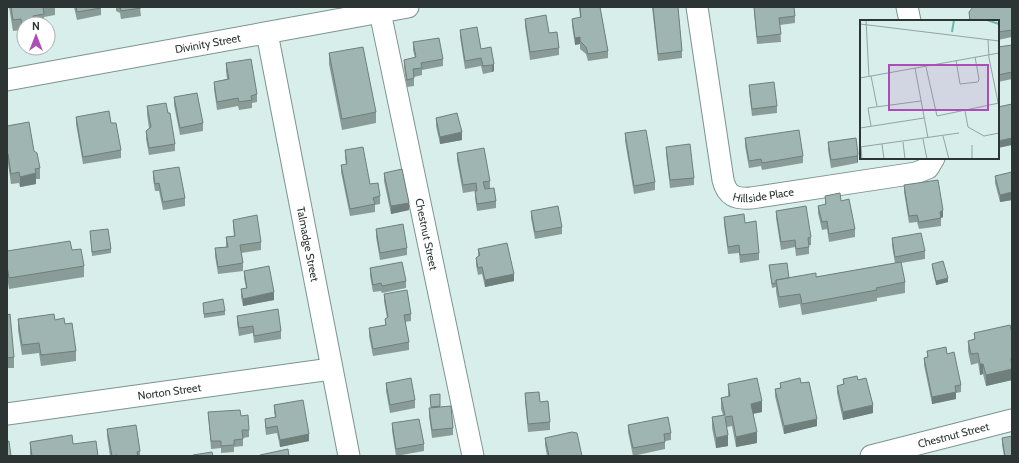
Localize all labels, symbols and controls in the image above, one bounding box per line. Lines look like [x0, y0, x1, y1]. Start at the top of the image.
north arrow [16, 16, 56, 56]
text: N [32, 19, 40, 33]
inset map [860, 20, 999, 159]
street label: Divinity Street [174, 31, 242, 56]
street label: Hillside Place [731, 185, 795, 205]
street label: Chestnut Street [412, 197, 441, 272]
street label: Talmadge Street [294, 205, 322, 283]
street label: Norton Street [137, 380, 202, 403]
street label: Chestnut Street [916, 419, 991, 451]

